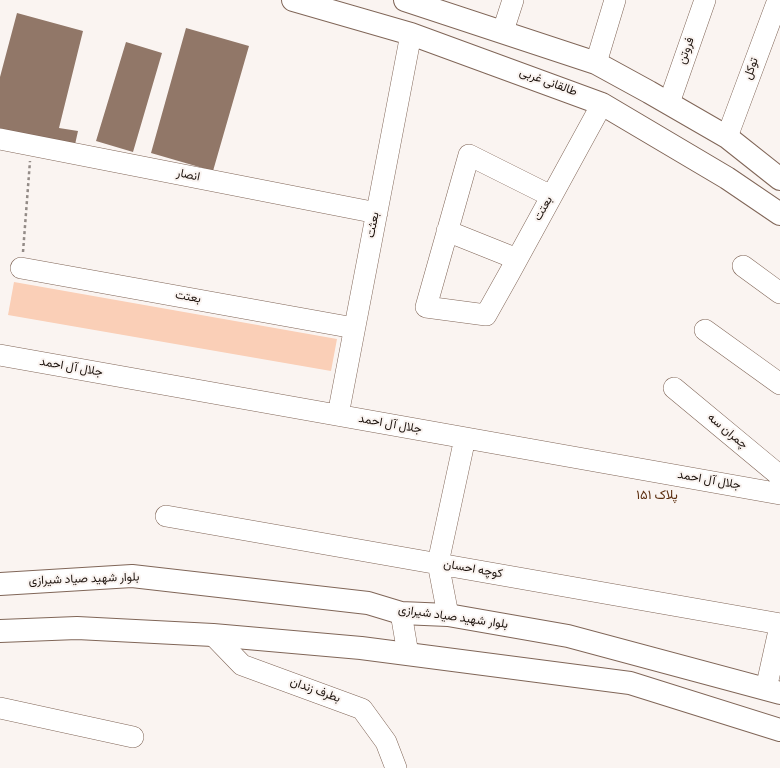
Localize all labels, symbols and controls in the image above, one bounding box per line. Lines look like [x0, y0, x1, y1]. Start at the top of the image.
street label: فروتن [676, 36, 698, 66]
street label: توکل [741, 56, 763, 82]
street label: طالقانی غربی [517, 66, 579, 100]
street label: انصار [175, 167, 201, 185]
street label: بعتت [531, 194, 557, 224]
street label: بعثت [364, 211, 384, 239]
street label: بعتت [174, 289, 202, 307]
street label: جلال آل احمد [38, 355, 104, 381]
street label: چمران سه [704, 411, 750, 453]
street label: جلال آل احمد [357, 412, 423, 438]
street label: جلال آل احمد [676, 468, 742, 494]
district label: ۱۵۱ پلاک [636, 488, 678, 504]
street label: کوچه احسان [442, 558, 504, 582]
street label: بلوار شهید صیاد شیرازی [28, 571, 140, 589]
street label: بلوار شهید صیاد شیرازی [397, 603, 509, 633]
street label: بطرف زندان [288, 675, 342, 707]

